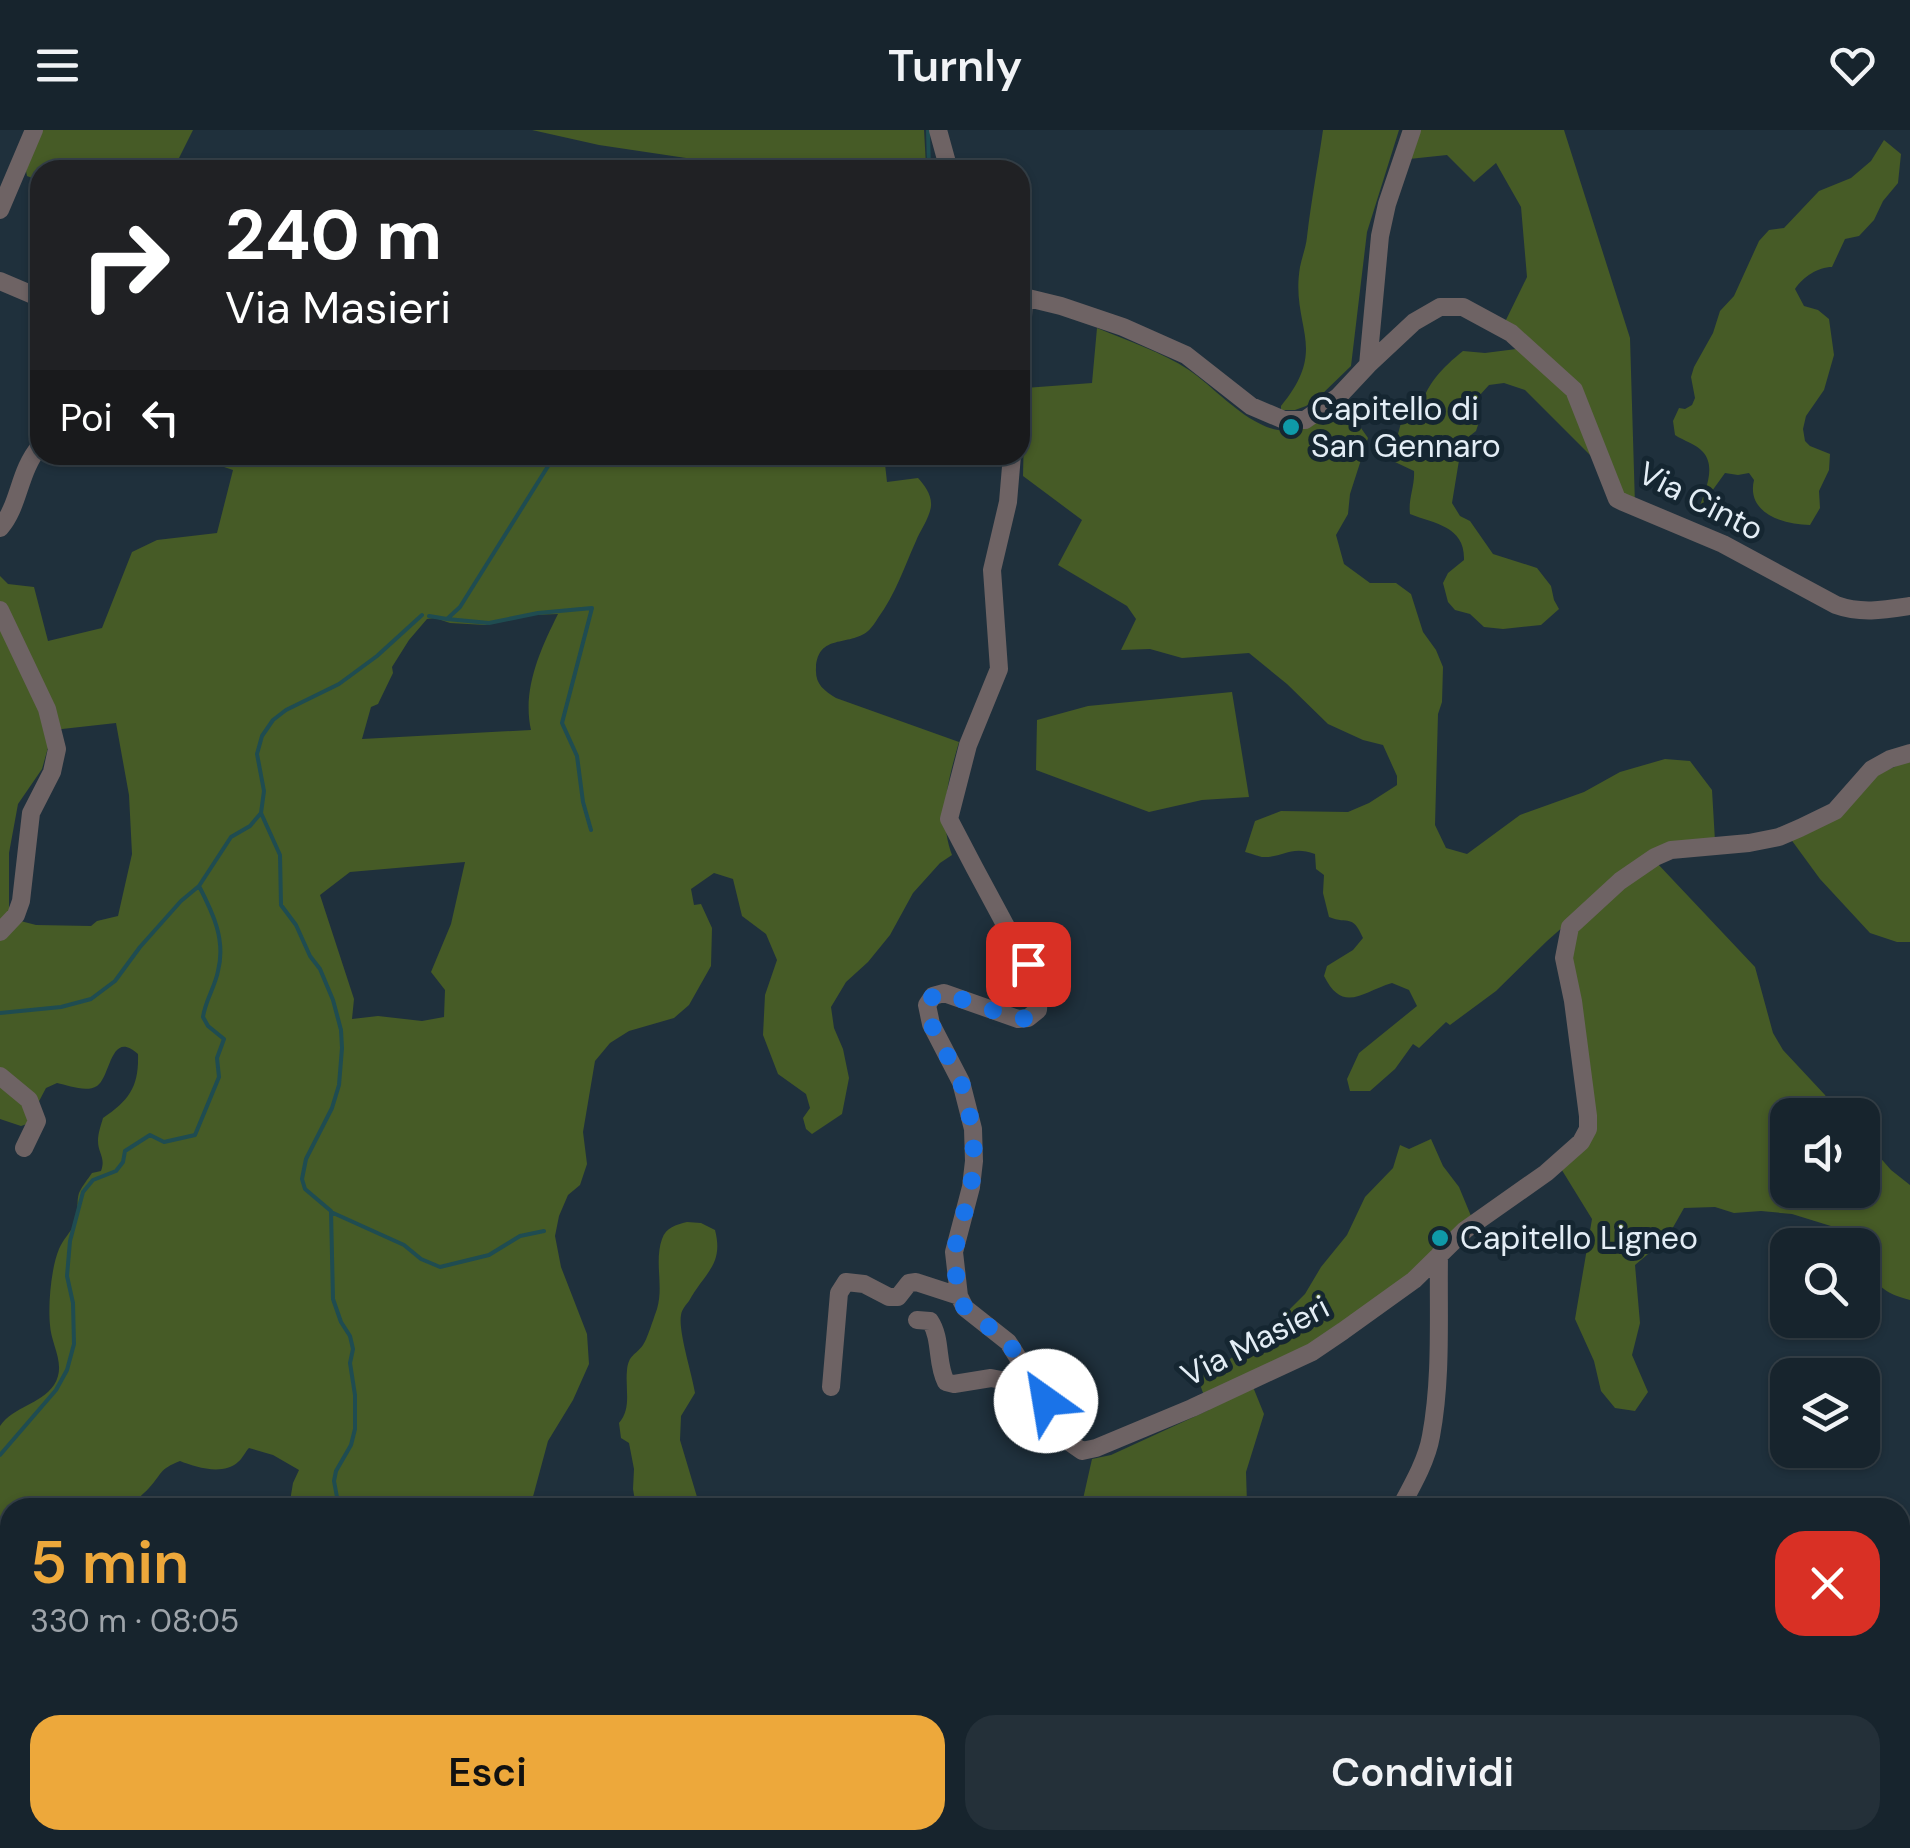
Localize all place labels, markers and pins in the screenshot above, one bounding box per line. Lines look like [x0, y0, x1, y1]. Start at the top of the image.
place label: Capitello di San Gennaro [1311, 388, 1501, 467]
marker: Capitello di San Gennaro [1280, 416, 1302, 438]
pin [986, 922, 1071, 1007]
place label: Capitello Ligneo [1460, 1217, 1698, 1259]
marker: Capitello Ligneo [1429, 1227, 1451, 1249]

